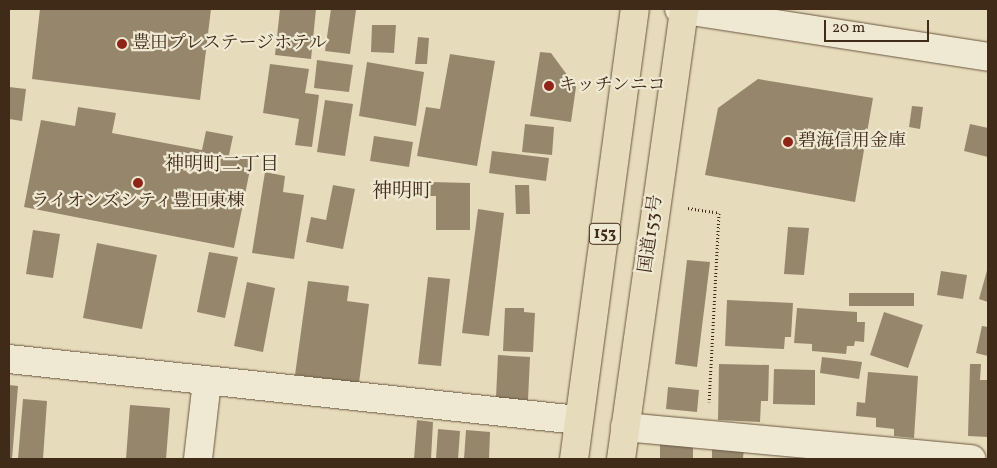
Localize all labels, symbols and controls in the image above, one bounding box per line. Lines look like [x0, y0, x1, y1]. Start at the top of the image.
scale bar [827, 10, 932, 42]
text: 20 m [832, 18, 865, 39]
place label: 豊田プレステージホテル [132, 33, 330, 55]
marker: 豊田プレステージホテル [116, 38, 128, 50]
place label: キッチンニコ [559, 75, 667, 97]
marker: キッチンニコ [543, 80, 555, 92]
place label: 碧海信用金庫 [798, 131, 906, 153]
marker: 碧海信用金庫 [782, 136, 794, 148]
district label: 神明町二丁目 [165, 155, 279, 177]
marker: ライオンズシティ豊田東棟 [132, 177, 144, 189]
district label: 神明町 [372, 180, 432, 204]
place label: ライオンズシティ豊田東棟 [30, 191, 246, 213]
street label: 国道153号 [636, 193, 668, 275]
road number: 153 [589, 220, 621, 248]

